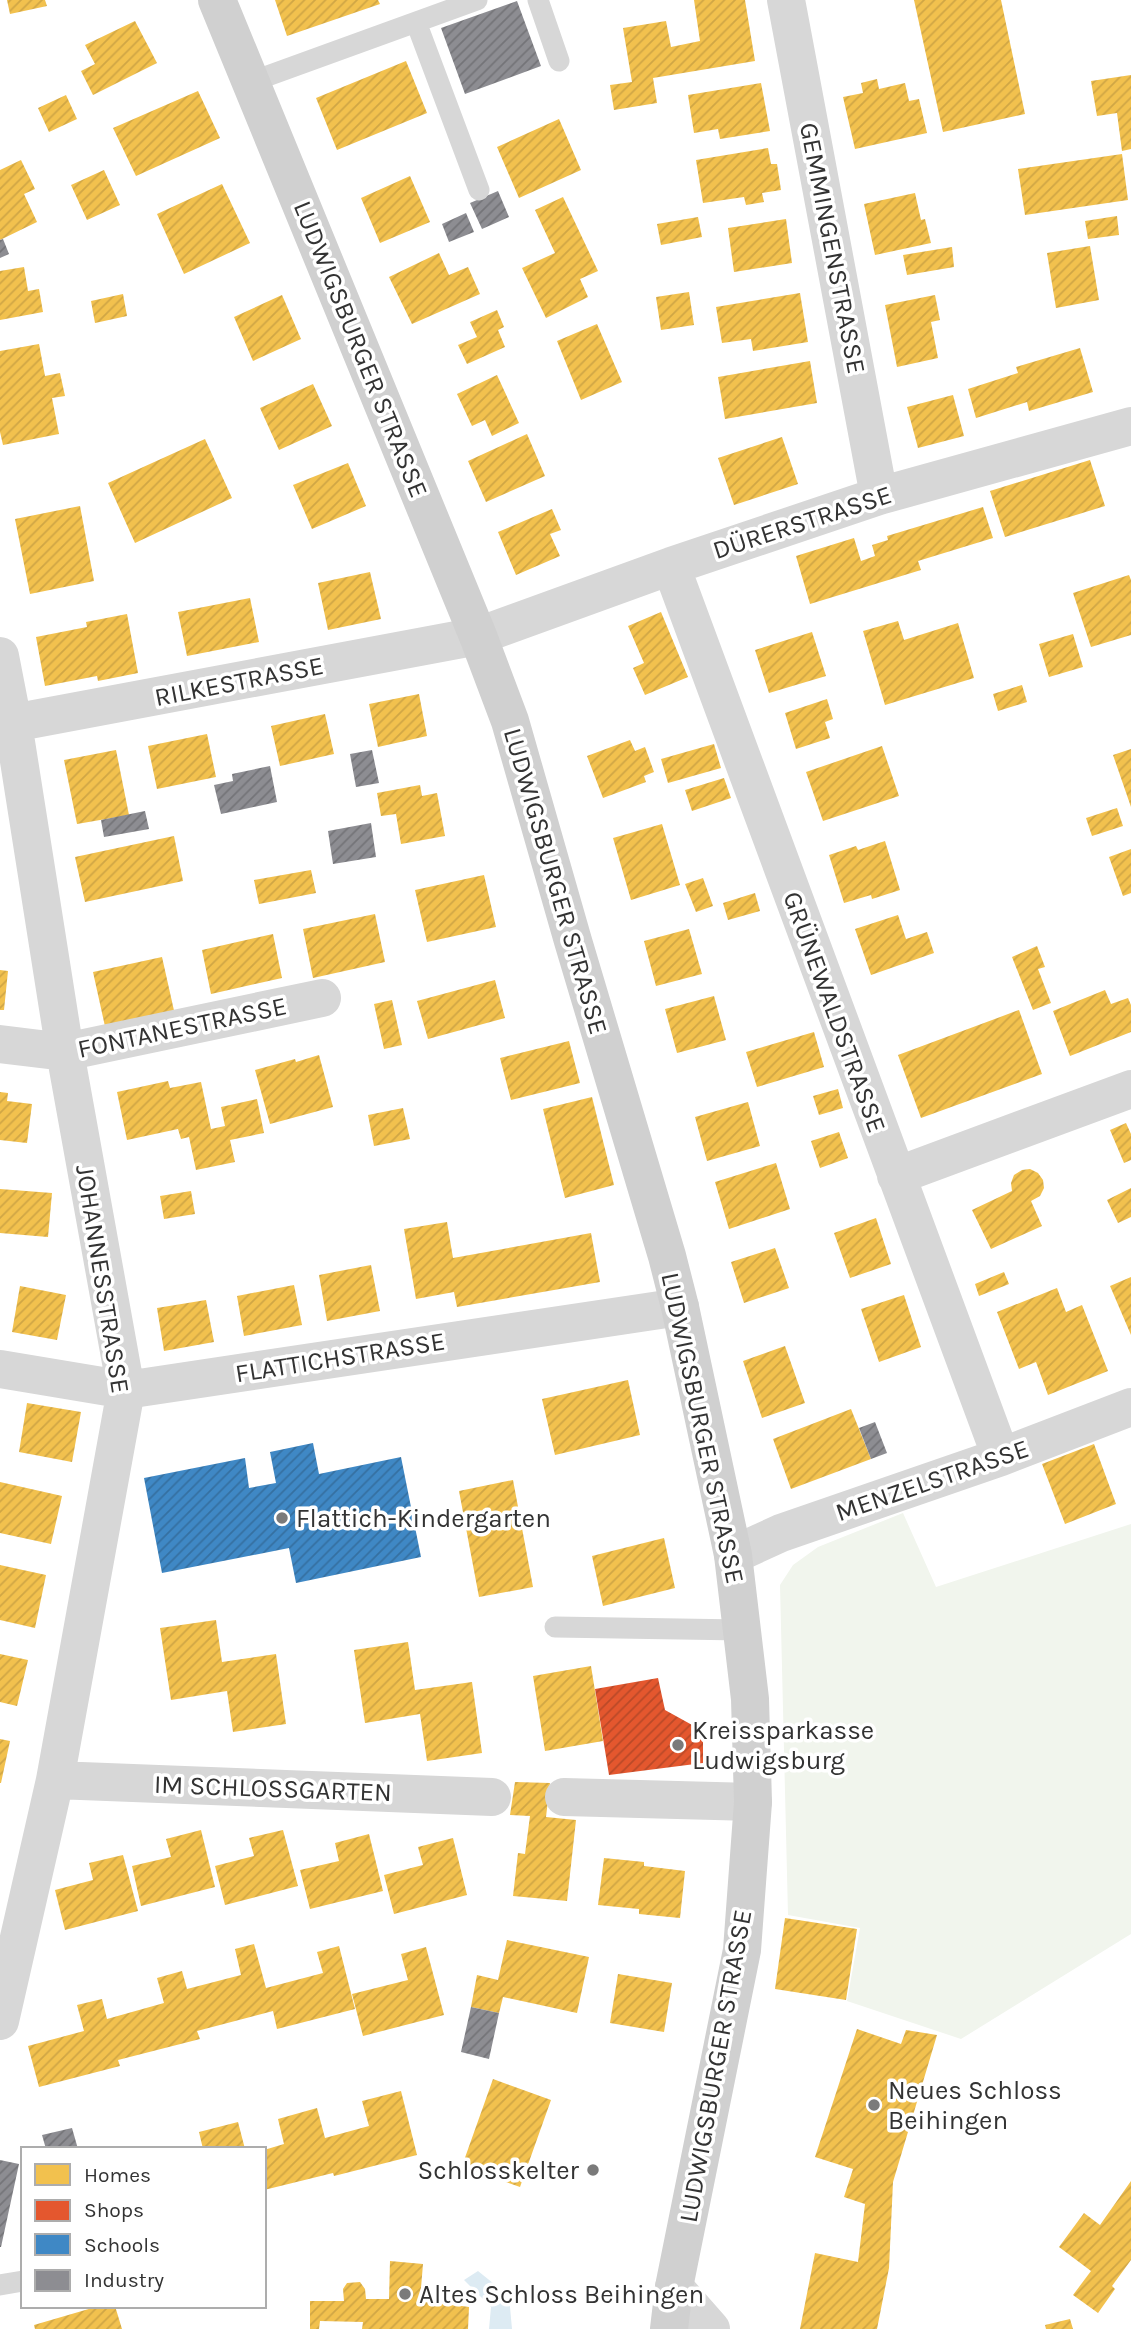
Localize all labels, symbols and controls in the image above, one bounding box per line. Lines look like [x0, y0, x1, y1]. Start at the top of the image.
street label: GEMMINGENSTRASSE [793, 120, 872, 376]
street label: LUDWIGSBURGER STRASSE [287, 196, 434, 502]
street label: DÜRERSTRASSE [709, 479, 896, 566]
street label: RILKESTRASSE [152, 650, 326, 713]
street label: LUDWIGSBURGER STRASSE [497, 724, 614, 1038]
street label: GRÜNEWALDSTRASSE [776, 887, 893, 1137]
street label: FONTANESTRASSE [75, 990, 290, 1065]
street label: JOHANNESSTRASSE [69, 1163, 136, 1396]
street label: LUDWIGSBURGER STRASSE [654, 1270, 751, 1587]
street label: FLATTICHSTRASSE [233, 1326, 447, 1389]
street label: MENZELSTRASSE [832, 1433, 1033, 1528]
place label: Flattich-Kindergarten [296, 1503, 551, 1534]
marker: Flattich-Kindergarten [274, 1510, 290, 1526]
place label: Kreissparkasse Ludwigsburg [692, 1715, 874, 1776]
marker: Kreissparkasse Ludwigsburg [670, 1737, 686, 1753]
street label: IM SCHLOSSGARTEN [154, 1769, 392, 1808]
street label: LUDWIGSBURGER STRASSE [673, 1907, 758, 2225]
place label: Neues Schloss Beihingen [888, 2075, 1062, 2136]
marker: Neues Schloss Beihingen [866, 2097, 882, 2113]
legend [21, 2147, 266, 2308]
place label: Schlosskelter [418, 2155, 580, 2186]
marker: Schlosskelter [585, 2162, 601, 2178]
text: Homes [84, 2163, 151, 2187]
text: Shops [84, 2198, 144, 2222]
text: Schools [84, 2233, 160, 2257]
text: Industry [84, 2268, 164, 2292]
place label: Altes Schloss Beihingen [419, 2279, 704, 2310]
marker: Altes Schloss Beihingen [397, 2286, 413, 2302]

